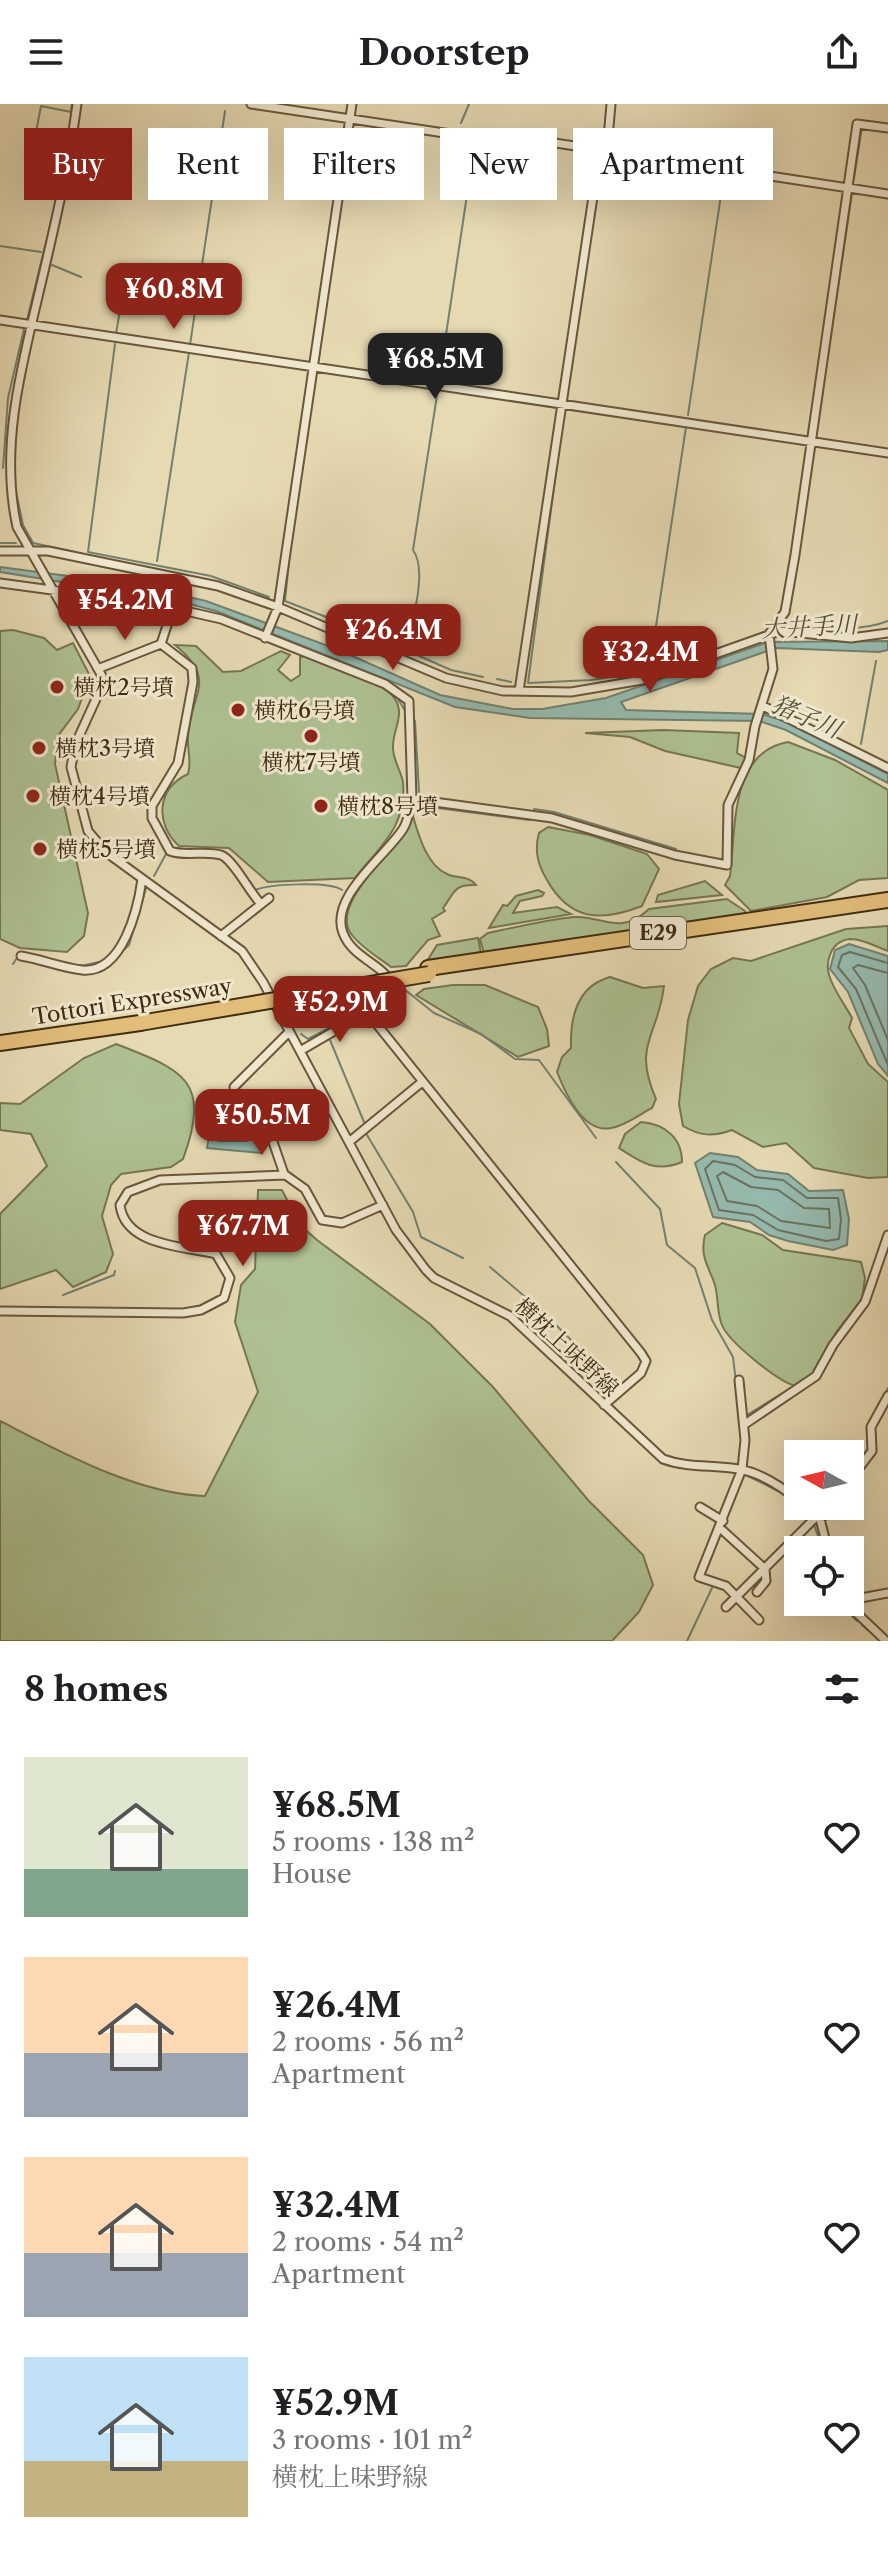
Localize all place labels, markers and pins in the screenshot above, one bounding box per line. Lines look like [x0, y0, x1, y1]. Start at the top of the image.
pin: ¥60.8M [109, 263, 239, 331]
pin: ¥68.5M [370, 333, 500, 401]
pin: ¥54.2M [60, 574, 190, 642]
pin: ¥26.4M [328, 604, 458, 672]
pin: ¥32.4M [585, 626, 715, 694]
place label: 横枕2号墳 [73, 674, 174, 701]
marker: 横枕2号墳 [48, 678, 66, 696]
place label: 横枕6号墳 [254, 697, 355, 724]
marker: 横枕6号墳 [229, 701, 247, 719]
marker: 横枕7号墳 [302, 727, 320, 745]
place label: 横枕3号墳 [55, 735, 155, 762]
marker: 横枕3号墳 [30, 739, 48, 757]
place label: 横枕7号墳 [262, 749, 360, 776]
place label: 横枕4号墳 [49, 783, 150, 810]
marker: 横枕4号墳 [24, 787, 42, 805]
place label: 横枕8号墳 [337, 793, 438, 820]
marker: 横枕8号墳 [312, 797, 330, 815]
place label: 横枕5号墳 [56, 836, 156, 863]
marker: 横枕5号墳 [31, 840, 49, 858]
pin: ¥52.9M [275, 976, 405, 1044]
pin: ¥50.5M [197, 1089, 327, 1157]
pin: ¥67.7M [178, 1200, 308, 1268]

